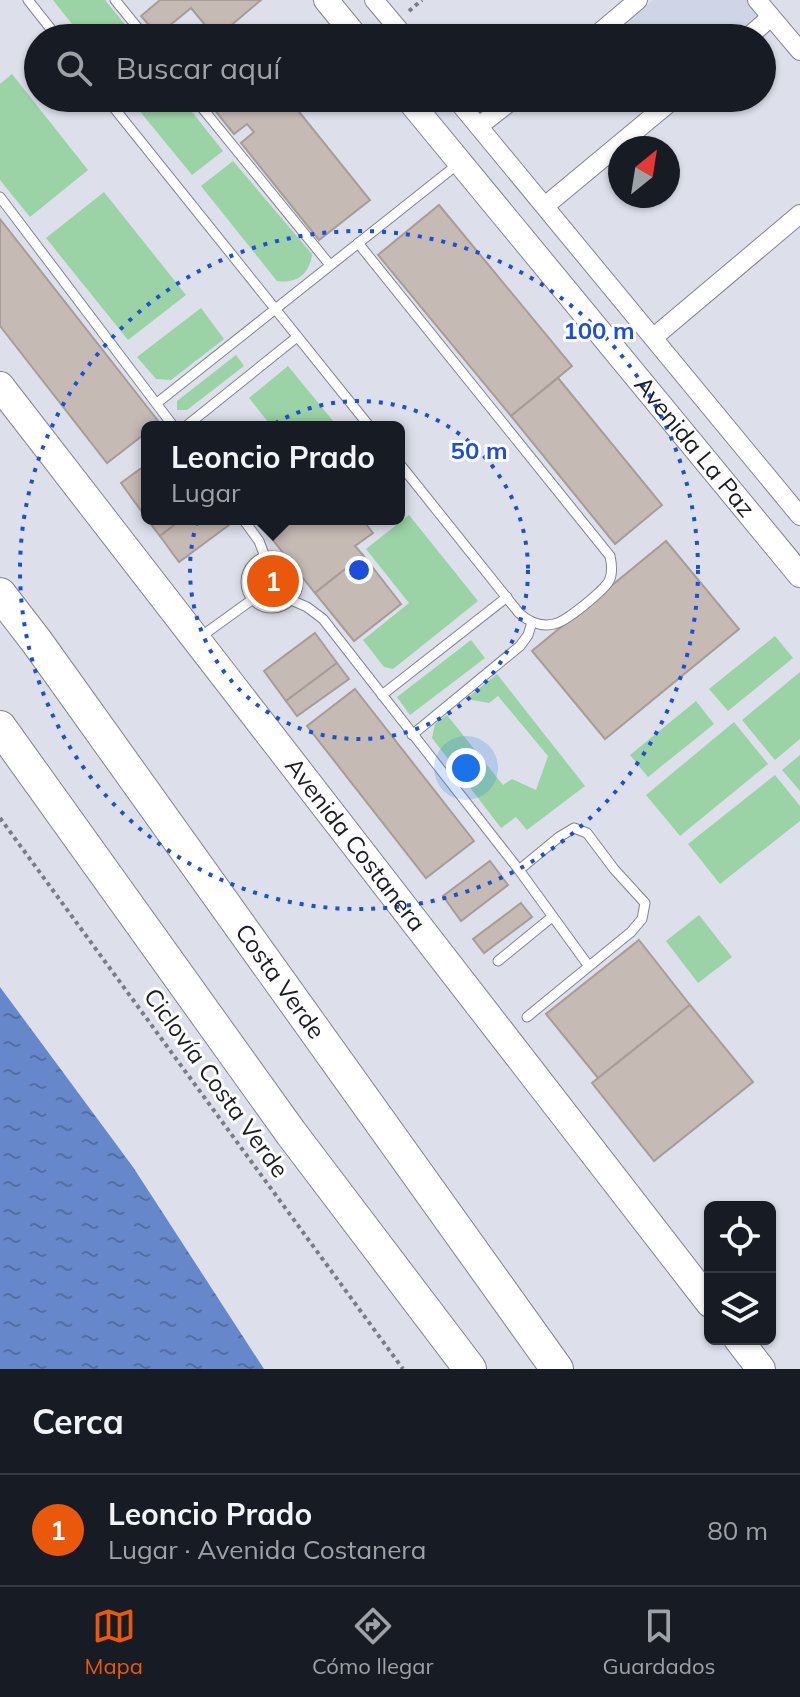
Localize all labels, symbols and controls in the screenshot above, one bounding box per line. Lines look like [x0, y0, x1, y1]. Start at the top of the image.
search box [24, 24, 776, 112]
icon: search [52, 46, 96, 90]
text: Buscar aquí [116, 49, 281, 87]
north arrow [608, 136, 680, 208]
text: 100 m [563, 315, 635, 345]
street label: Avenida La Paz [629, 370, 762, 523]
popup [141, 421, 405, 525]
text: 50 m [451, 435, 507, 465]
text: Leoncio Prado [171, 438, 375, 476]
text: Lugar [171, 476, 241, 509]
pin: 1 [247, 551, 299, 611]
centre of rings [345, 556, 373, 584]
your location [446, 748, 486, 788]
street label: Avenida Costanera [279, 751, 432, 937]
street label: Costa Verde [229, 917, 332, 1044]
street label: Ciclovía Costa Verde [138, 982, 296, 1183]
map controls [704, 1201, 776, 1345]
button: locate [704, 1201, 776, 1273]
button: layers [704, 1273, 776, 1345]
text: Cerca [32, 1400, 124, 1443]
text: Leoncio Prado [108, 1495, 312, 1533]
text: 1 [50, 1514, 66, 1547]
text: 80 m [707, 1514, 768, 1547]
text: Lugar · Avenida Costanera [108, 1533, 426, 1566]
tab: Mapa [85, 1604, 143, 1680]
tab: Cómo llegar [312, 1604, 433, 1680]
tab: Guardados [603, 1604, 715, 1680]

